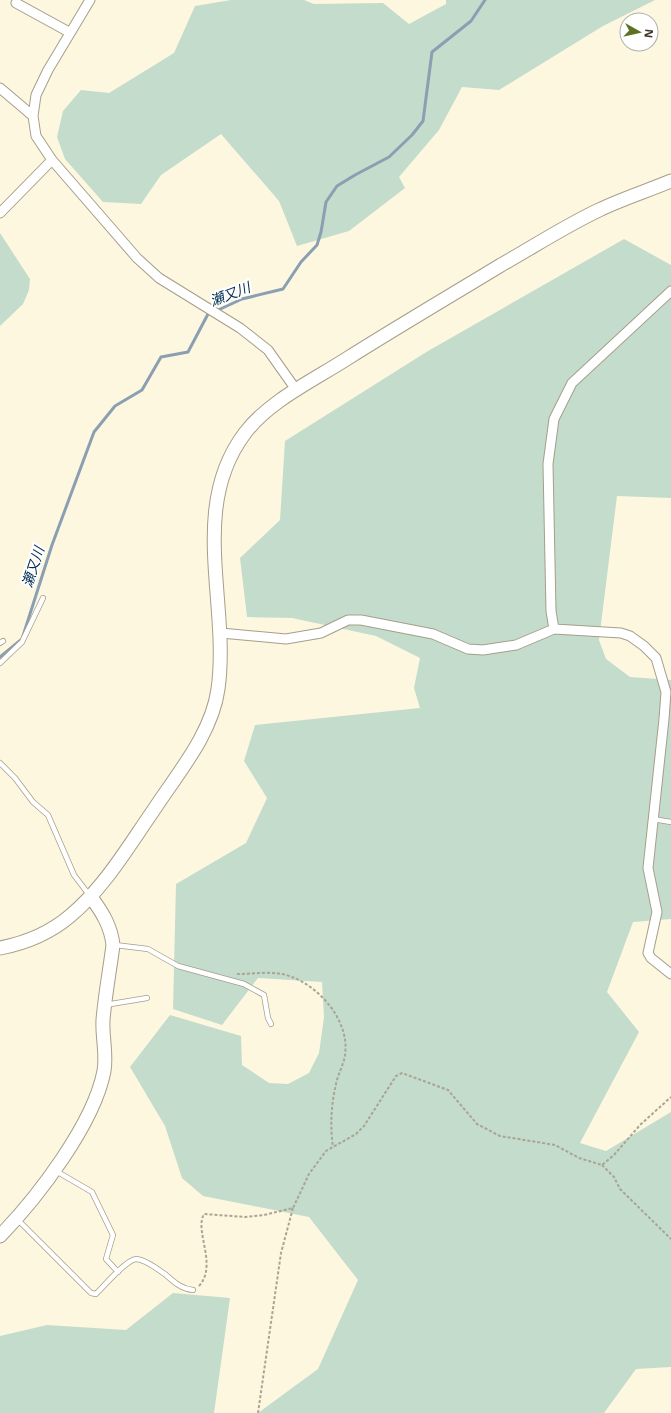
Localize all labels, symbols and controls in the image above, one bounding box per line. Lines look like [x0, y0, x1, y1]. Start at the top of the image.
north arrow [619, 12, 659, 52]
text: N [641, 28, 657, 39]
water label: 瀬又川 [207, 276, 255, 310]
water label: 瀬又川 [17, 542, 49, 590]

